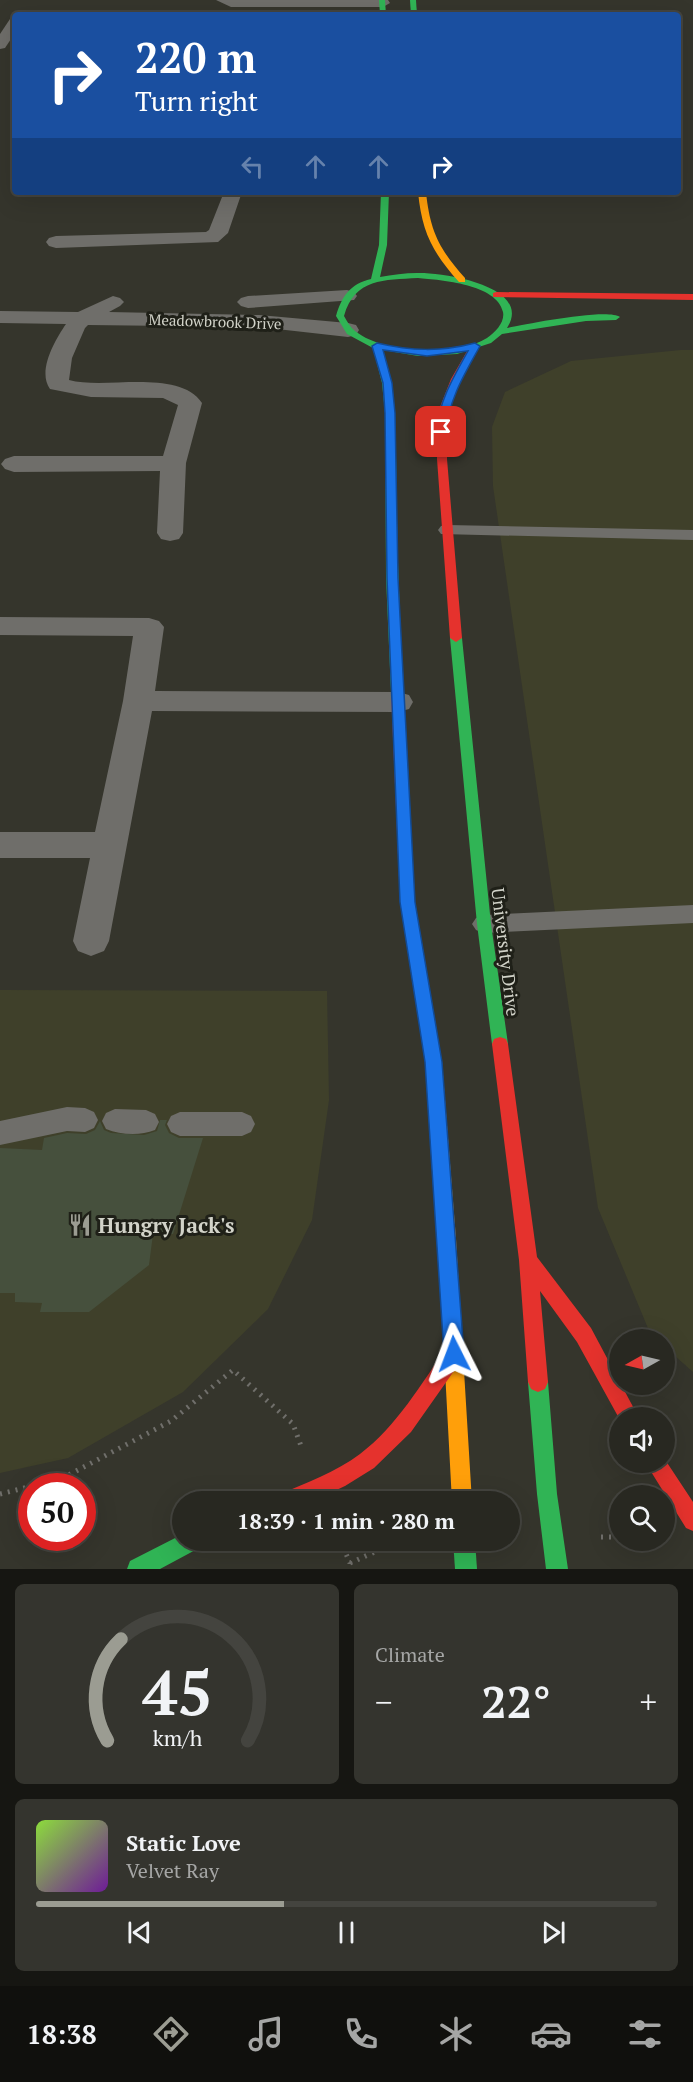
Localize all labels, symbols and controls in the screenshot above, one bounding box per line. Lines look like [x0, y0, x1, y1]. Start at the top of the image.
text: 220 m [135, 29, 256, 85]
icon: right [36, 36, 114, 114]
text: Turn right [135, 83, 258, 119]
icon: left [236, 150, 269, 183]
icon: ahead [299, 150, 332, 183]
icon: ahead [362, 150, 395, 183]
icon: right [425, 150, 458, 183]
street label: Meadowbrook Drive [148, 309, 282, 333]
pin [415, 406, 466, 457]
icon: arrive [424, 415, 457, 448]
street label: University Drive [486, 886, 526, 1018]
place label: Hungry Jack's [98, 1211, 235, 1239]
restaurant icon: Hungry Jack's [67, 1212, 93, 1238]
position arrow [422, 1322, 486, 1386]
north arrow [609, 1329, 675, 1395]
map controls [609, 1329, 675, 1551]
button: sound [609, 1407, 675, 1473]
speed limit sign: 50 [18, 1473, 96, 1551]
button: search [609, 1485, 675, 1551]
text: 18:39 · 1 min · 280 m [237, 1506, 455, 1535]
text: Climate [375, 1641, 445, 1668]
text: 45 [142, 1650, 212, 1733]
text: 22° [481, 1671, 551, 1731]
text: − [375, 1680, 393, 1723]
text: + [639, 1680, 657, 1723]
text: km/h [152, 1724, 202, 1752]
text: Static Love [126, 1828, 241, 1857]
text: Velvet Ray [126, 1857, 219, 1884]
icon: previous [123, 1916, 156, 1949]
icon: pause [330, 1916, 363, 1949]
icon: next [537, 1916, 570, 1949]
icon: directions [150, 2013, 192, 2055]
icon: music [245, 2013, 287, 2055]
icon: phone [340, 2013, 382, 2055]
icon: climate [435, 2013, 477, 2055]
icon: car [530, 2013, 572, 2055]
icon: filters [624, 2013, 666, 2055]
text: 18:38 [26, 2016, 97, 2052]

